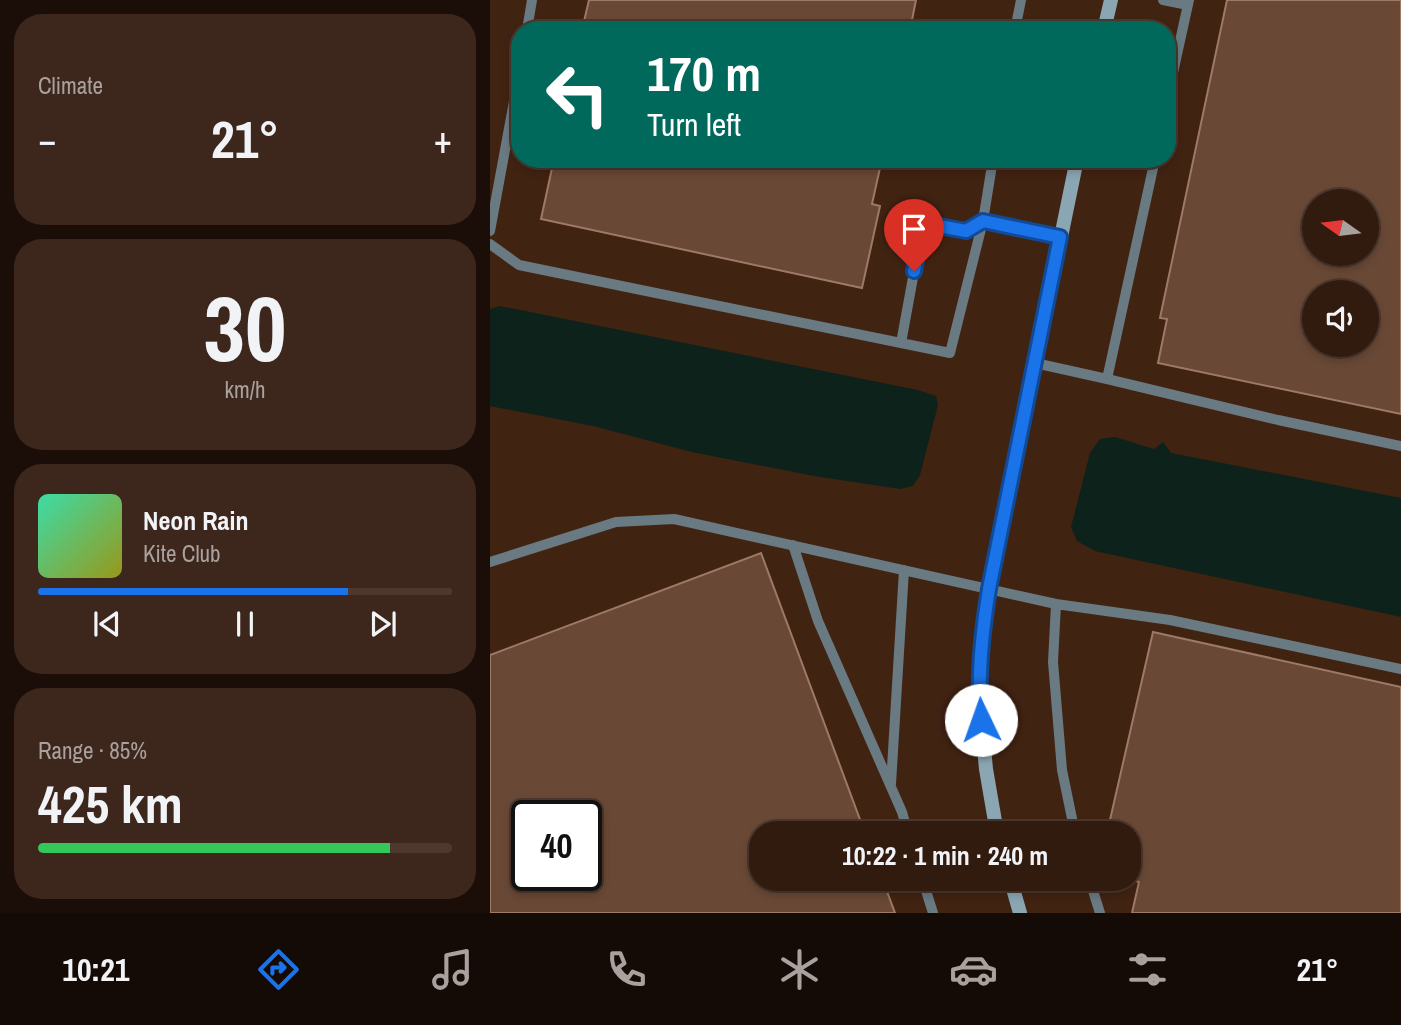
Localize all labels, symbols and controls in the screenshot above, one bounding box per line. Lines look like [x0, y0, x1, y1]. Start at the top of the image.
text: 170 m [647, 40, 761, 106]
icon: left [532, 49, 623, 140]
text: Climate [38, 70, 103, 101]
text: Turn left [647, 103, 741, 146]
text: 21° [211, 104, 279, 174]
text: − [38, 114, 56, 165]
text: + [434, 114, 452, 165]
north arrow [1302, 189, 1379, 266]
map controls [1302, 189, 1379, 357]
pin [884, 199, 944, 271]
icon: arrive [895, 210, 933, 248]
text: 30 [204, 267, 287, 389]
button: sound [1302, 280, 1379, 357]
text: km/h [225, 374, 265, 405]
text: Neon Rain [143, 503, 248, 538]
text: Kite Club [143, 538, 221, 569]
icon: previous [88, 605, 126, 643]
icon: pause [226, 605, 264, 643]
icon: next [364, 605, 402, 643]
position arrow [944, 683, 1018, 757]
text: Range · 85% [38, 735, 147, 766]
text: 425 km [38, 769, 183, 839]
speed limit sign: 40 [511, 800, 602, 891]
text: 10:22 · 1 min · 240 m [842, 838, 1048, 873]
icon: directions [254, 945, 303, 994]
icon: music [428, 945, 477, 994]
icon: phone [602, 945, 651, 994]
icon: climate [775, 945, 824, 994]
icon: car [949, 945, 998, 994]
icon: filters [1123, 945, 1172, 994]
text: 10:21 [62, 948, 129, 991]
text: 21° [1297, 948, 1339, 991]

